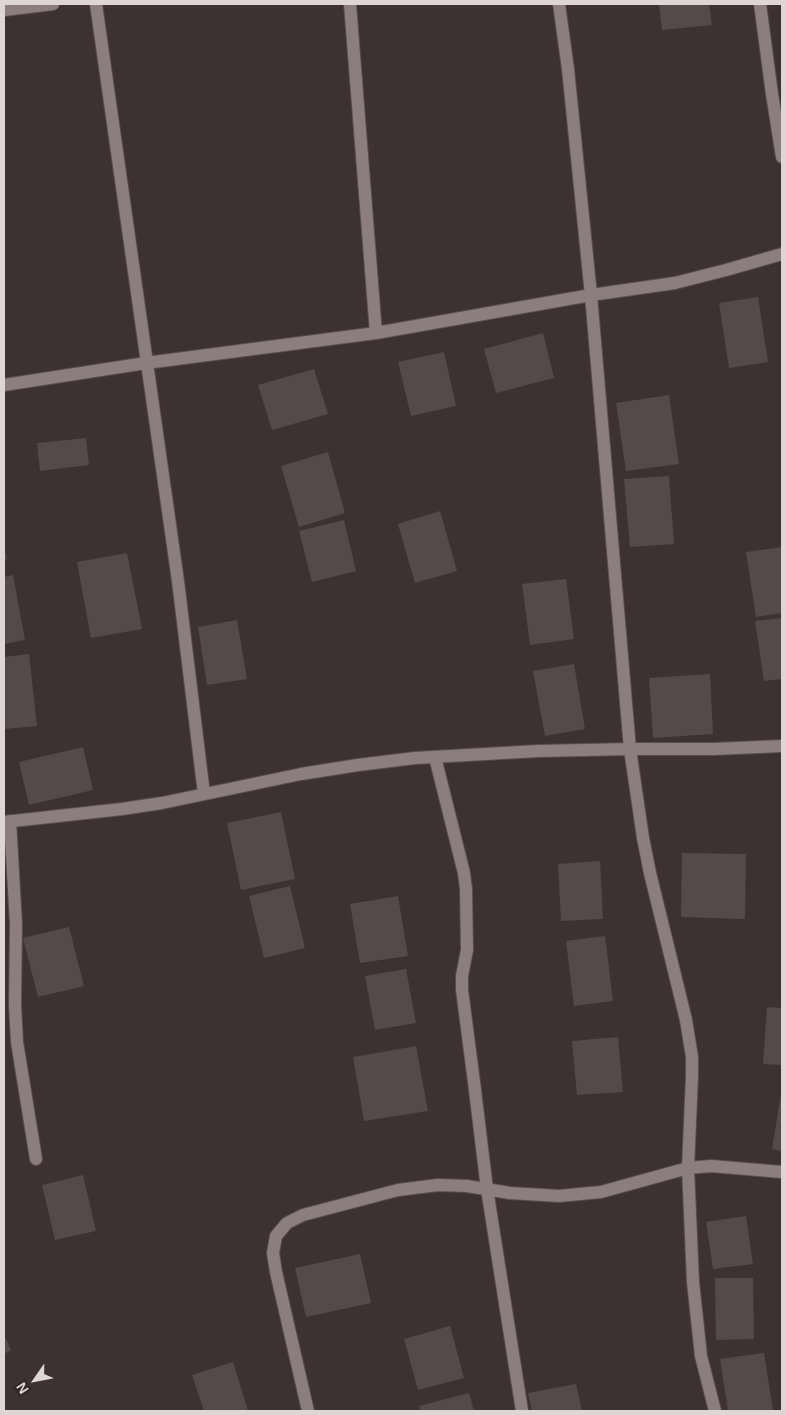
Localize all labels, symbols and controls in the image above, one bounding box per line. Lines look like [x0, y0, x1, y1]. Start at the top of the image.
north arrow [10, 1355, 60, 1405]
text: N [13, 1380, 32, 1397]

